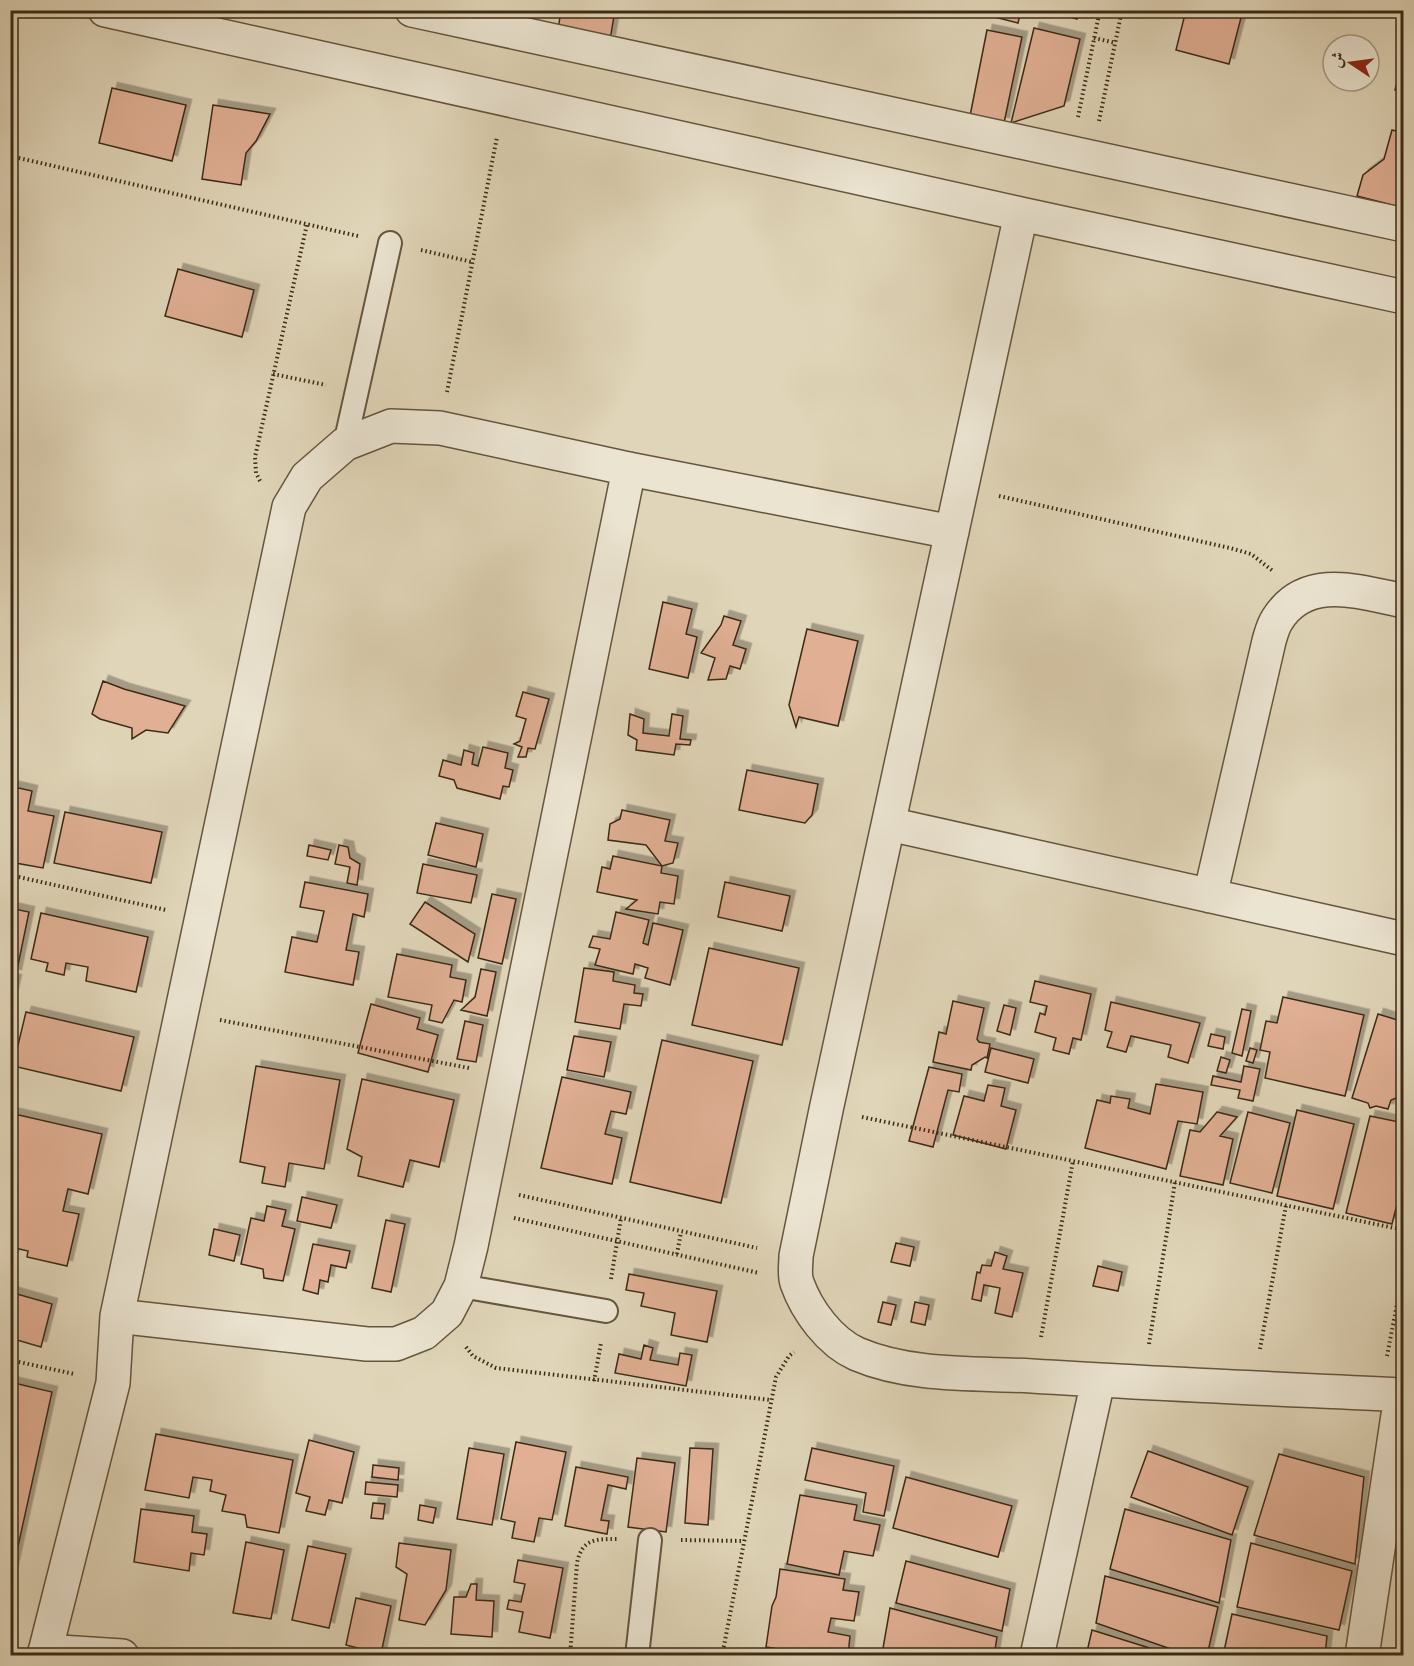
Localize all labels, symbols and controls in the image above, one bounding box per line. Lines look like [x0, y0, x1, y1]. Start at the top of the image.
north arrow [1321, 33, 1381, 93]
text: ش [1325, 50, 1350, 70]

